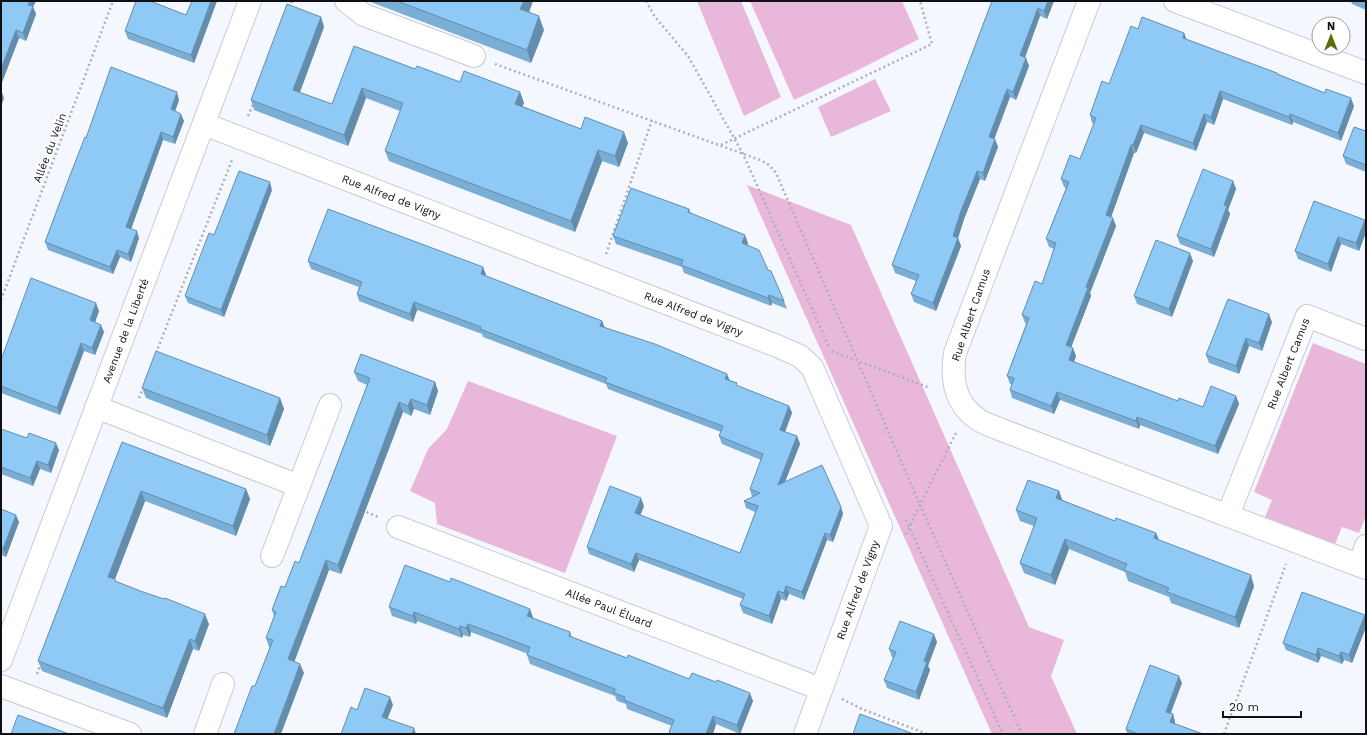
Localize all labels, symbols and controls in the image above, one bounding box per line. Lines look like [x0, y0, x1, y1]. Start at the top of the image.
north arrow [1311, 16, 1351, 56]
text: N [1327, 20, 1335, 33]
street label: Allée du Velin [31, 111, 69, 185]
street label: Rue Alfred de Vigny [340, 172, 443, 222]
street label: Rue Albert Camus [949, 267, 993, 363]
street label: Avenue de la Liberté [100, 277, 151, 385]
street label: Rue Alfred de Vigny [642, 289, 745, 339]
street label: Rue Albert Camus [1264, 316, 1312, 411]
street label: Rue Alfred de Vigny [834, 538, 882, 641]
street label: Allée Paul Éluard [564, 585, 654, 630]
scale bar [1223, 693, 1301, 719]
text: 20 m [1229, 700, 1259, 714]

